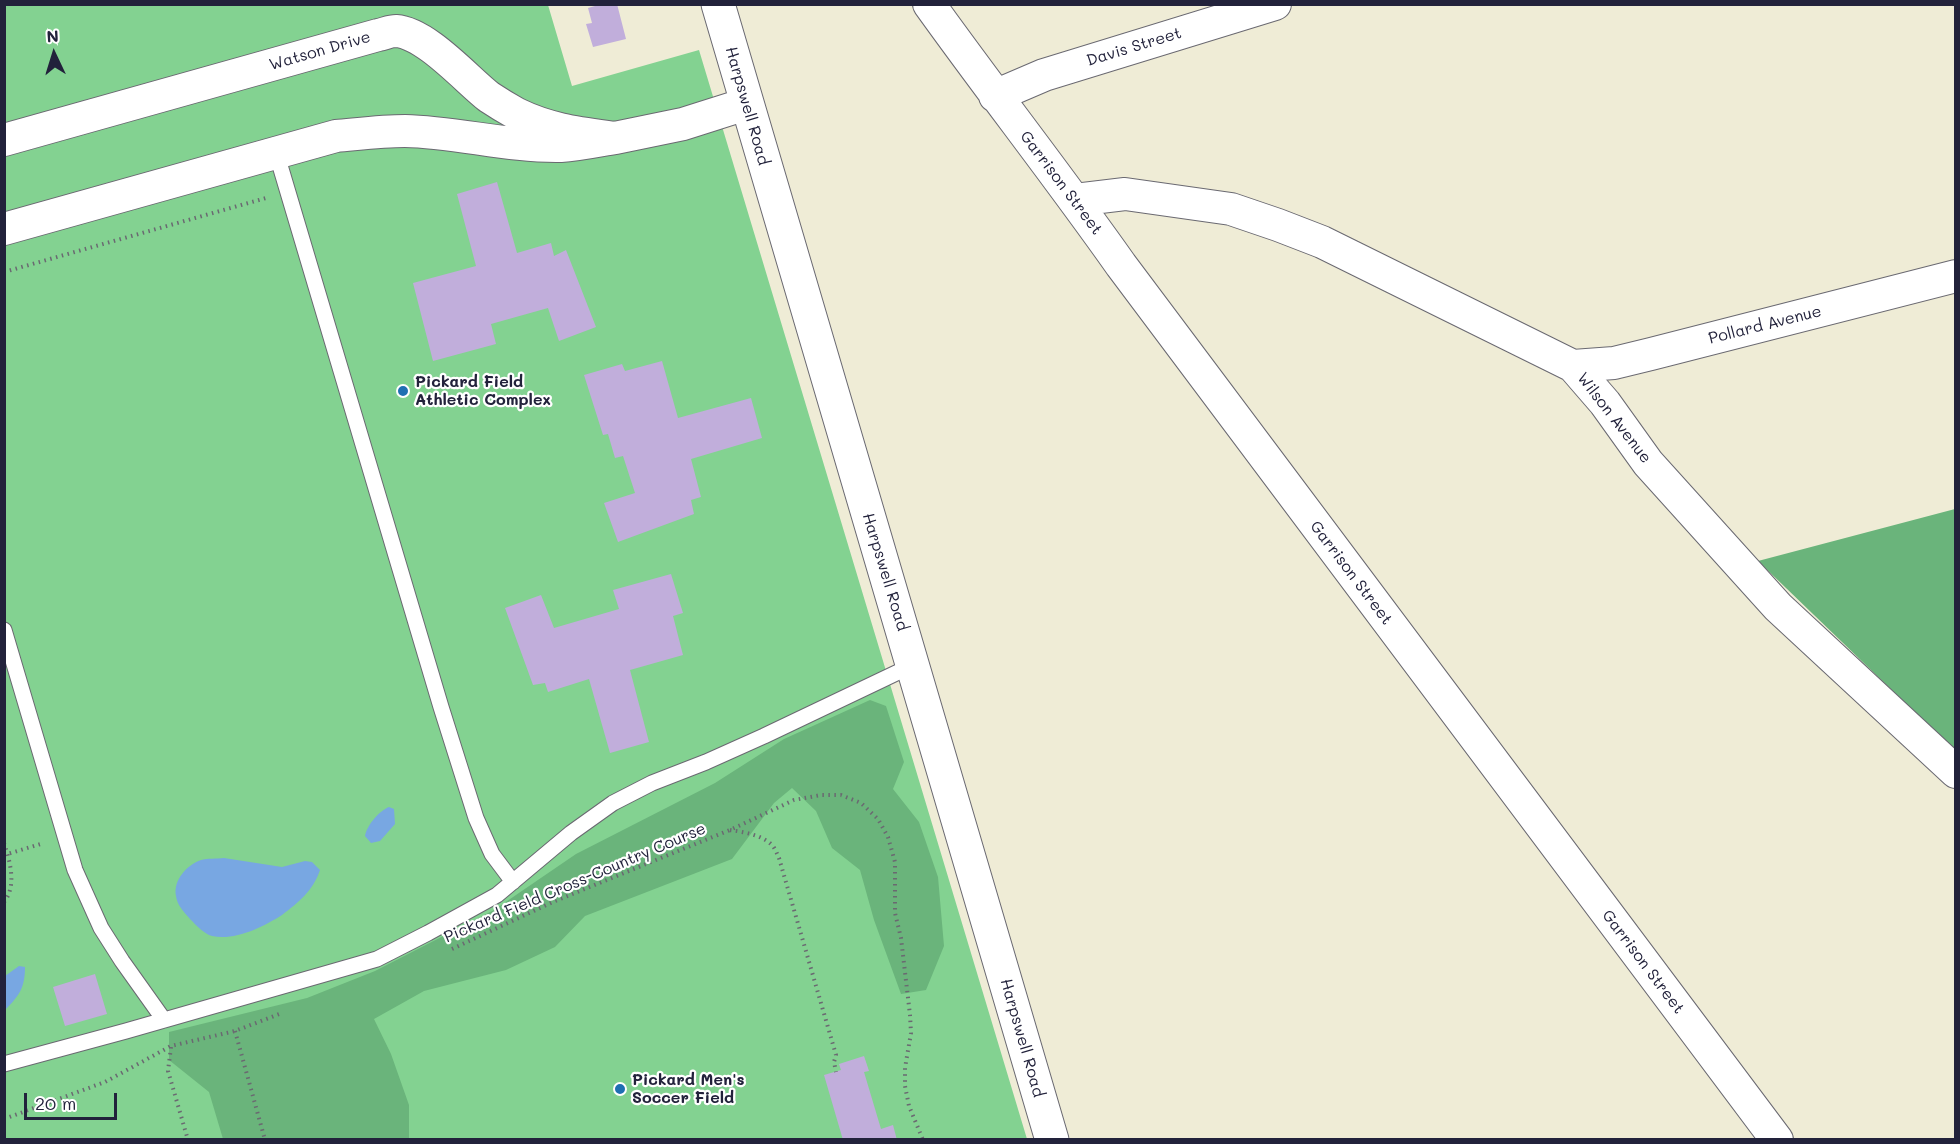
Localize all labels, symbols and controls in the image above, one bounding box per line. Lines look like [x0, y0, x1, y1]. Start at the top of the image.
street label: Davis Street [1084, 23, 1184, 71]
north arrow [24, 24, 84, 84]
text: N [46, 25, 60, 46]
street label: Watson Drive [267, 27, 373, 75]
street label: Harpswell Road [721, 45, 773, 167]
street label: Garrison Street [1016, 127, 1106, 239]
street label: Pollard Avenue [1706, 302, 1824, 348]
street label: Wilson Avenue [1573, 369, 1655, 467]
place label: Pickard Field Athletic Complex [415, 372, 551, 410]
marker: Pickard Field Athletic Complex [396, 384, 410, 398]
street label: Harpswell Road [858, 511, 912, 633]
street label: Garrison Street [1306, 517, 1396, 629]
street label: Pickard Field Cross-Country Course [441, 819, 709, 947]
street label: Garrison Street [1598, 906, 1688, 1018]
street label: Harpswell Road [996, 977, 1048, 1099]
place label: Pickard Men's Soccer Field [632, 1070, 745, 1108]
scale bar [27, 1081, 120, 1119]
marker: Pickard Men's Soccer Field [613, 1082, 627, 1096]
text: 20 m [35, 1091, 76, 1115]

